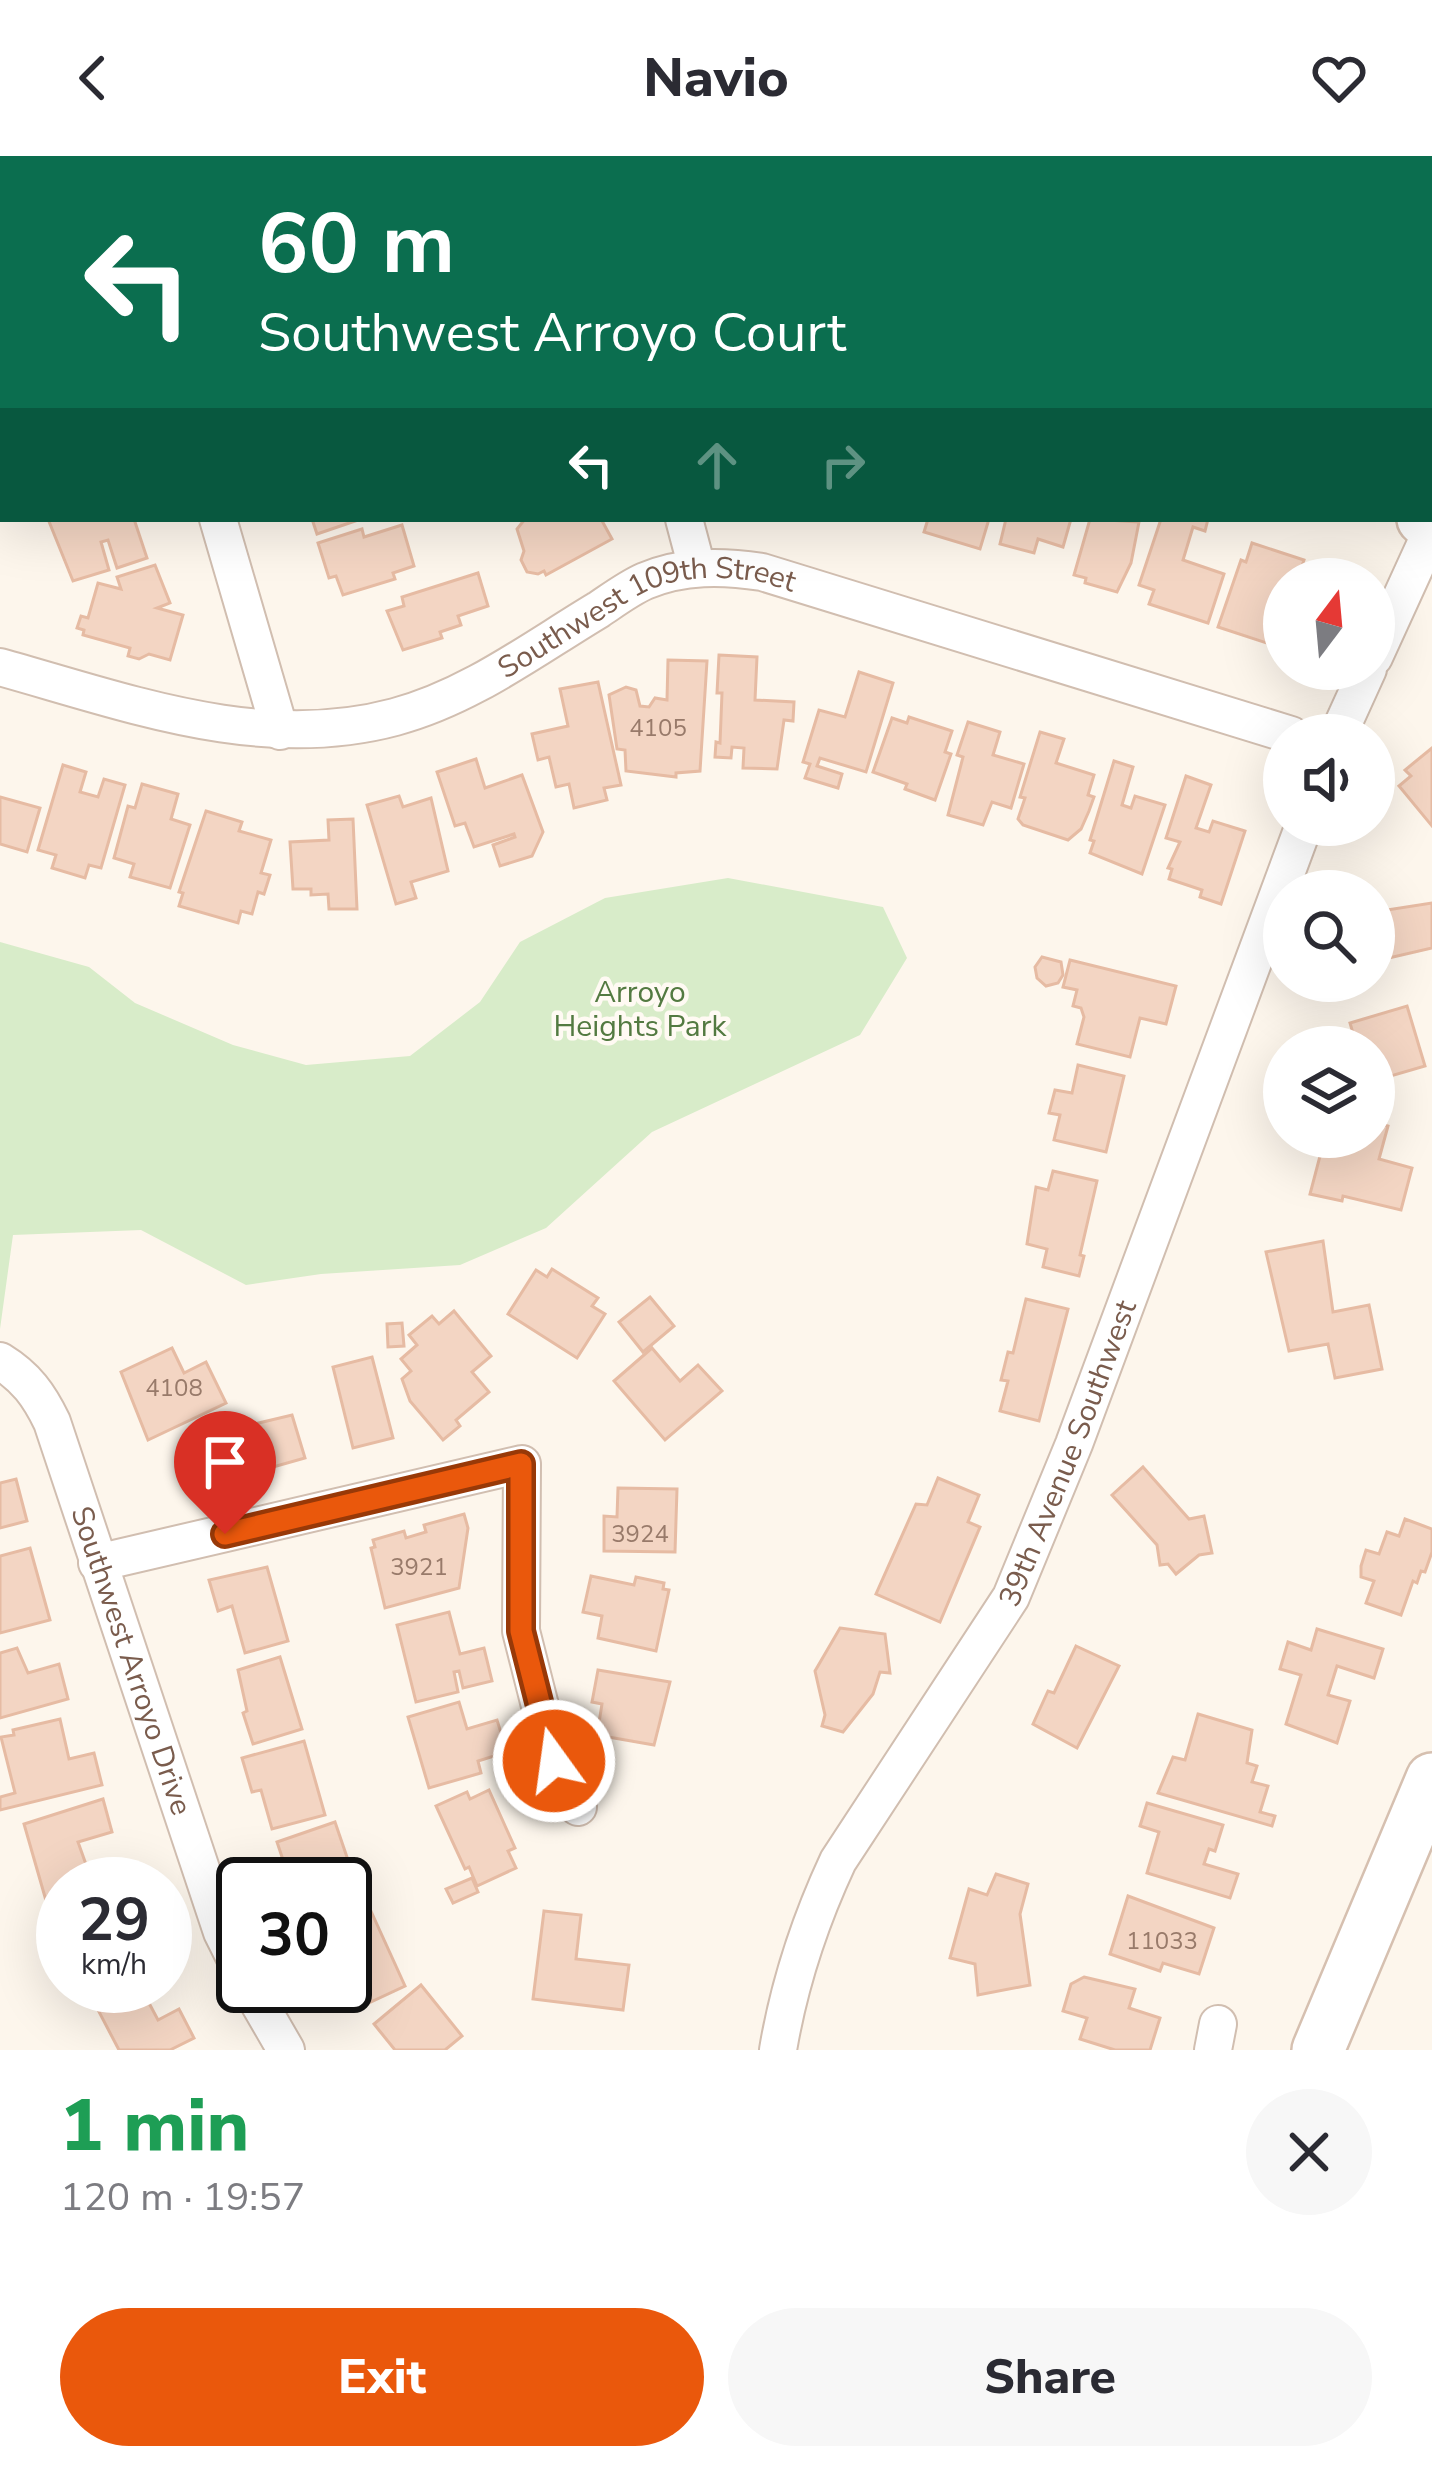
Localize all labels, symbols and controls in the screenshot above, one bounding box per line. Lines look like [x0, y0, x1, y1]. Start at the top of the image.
text: Navio [643, 41, 789, 115]
icon: back [60, 45, 126, 111]
icon: heart [1306, 45, 1372, 111]
text: 60 m [258, 187, 455, 302]
icon: left [60, 204, 216, 360]
text: Southwest Arroyo Court [258, 296, 846, 370]
icon: left [558, 432, 624, 498]
icon: ahead [684, 432, 750, 498]
icon: right [810, 432, 876, 498]
street label: Southwest 109th Street [490, 548, 802, 689]
north arrow [1263, 558, 1395, 690]
map controls [1263, 558, 1395, 1158]
house number: 4105 [629, 712, 687, 744]
button: sound [1263, 714, 1395, 846]
button: search [1263, 870, 1395, 1002]
park label: Arroyo Heights Park [554, 972, 727, 1047]
button: layers [1263, 1026, 1395, 1158]
street label: 39th Avenue Southwest [989, 1294, 1147, 1613]
house number: 4108 [145, 1372, 203, 1404]
pin [174, 1411, 276, 1534]
icon: arrive [192, 1429, 258, 1495]
street label: Southwest Arroyo Drive [61, 1501, 202, 1821]
house number: 3924 [611, 1518, 669, 1550]
house number: 3921 [390, 1551, 448, 1583]
position arrow [491, 1698, 617, 1824]
speed limit sign: 30 [216, 1857, 372, 2013]
text: 29 [78, 1879, 150, 1961]
house number: 11033 [1126, 1925, 1198, 1957]
text: km/h [81, 1944, 147, 1985]
text: 1 min [60, 2077, 249, 2175]
button: close [1246, 2089, 1372, 2215]
text: 120 m · 19:57 [60, 2171, 305, 2224]
button: Exit [60, 2308, 704, 2446]
button: Share [728, 2308, 1372, 2446]

